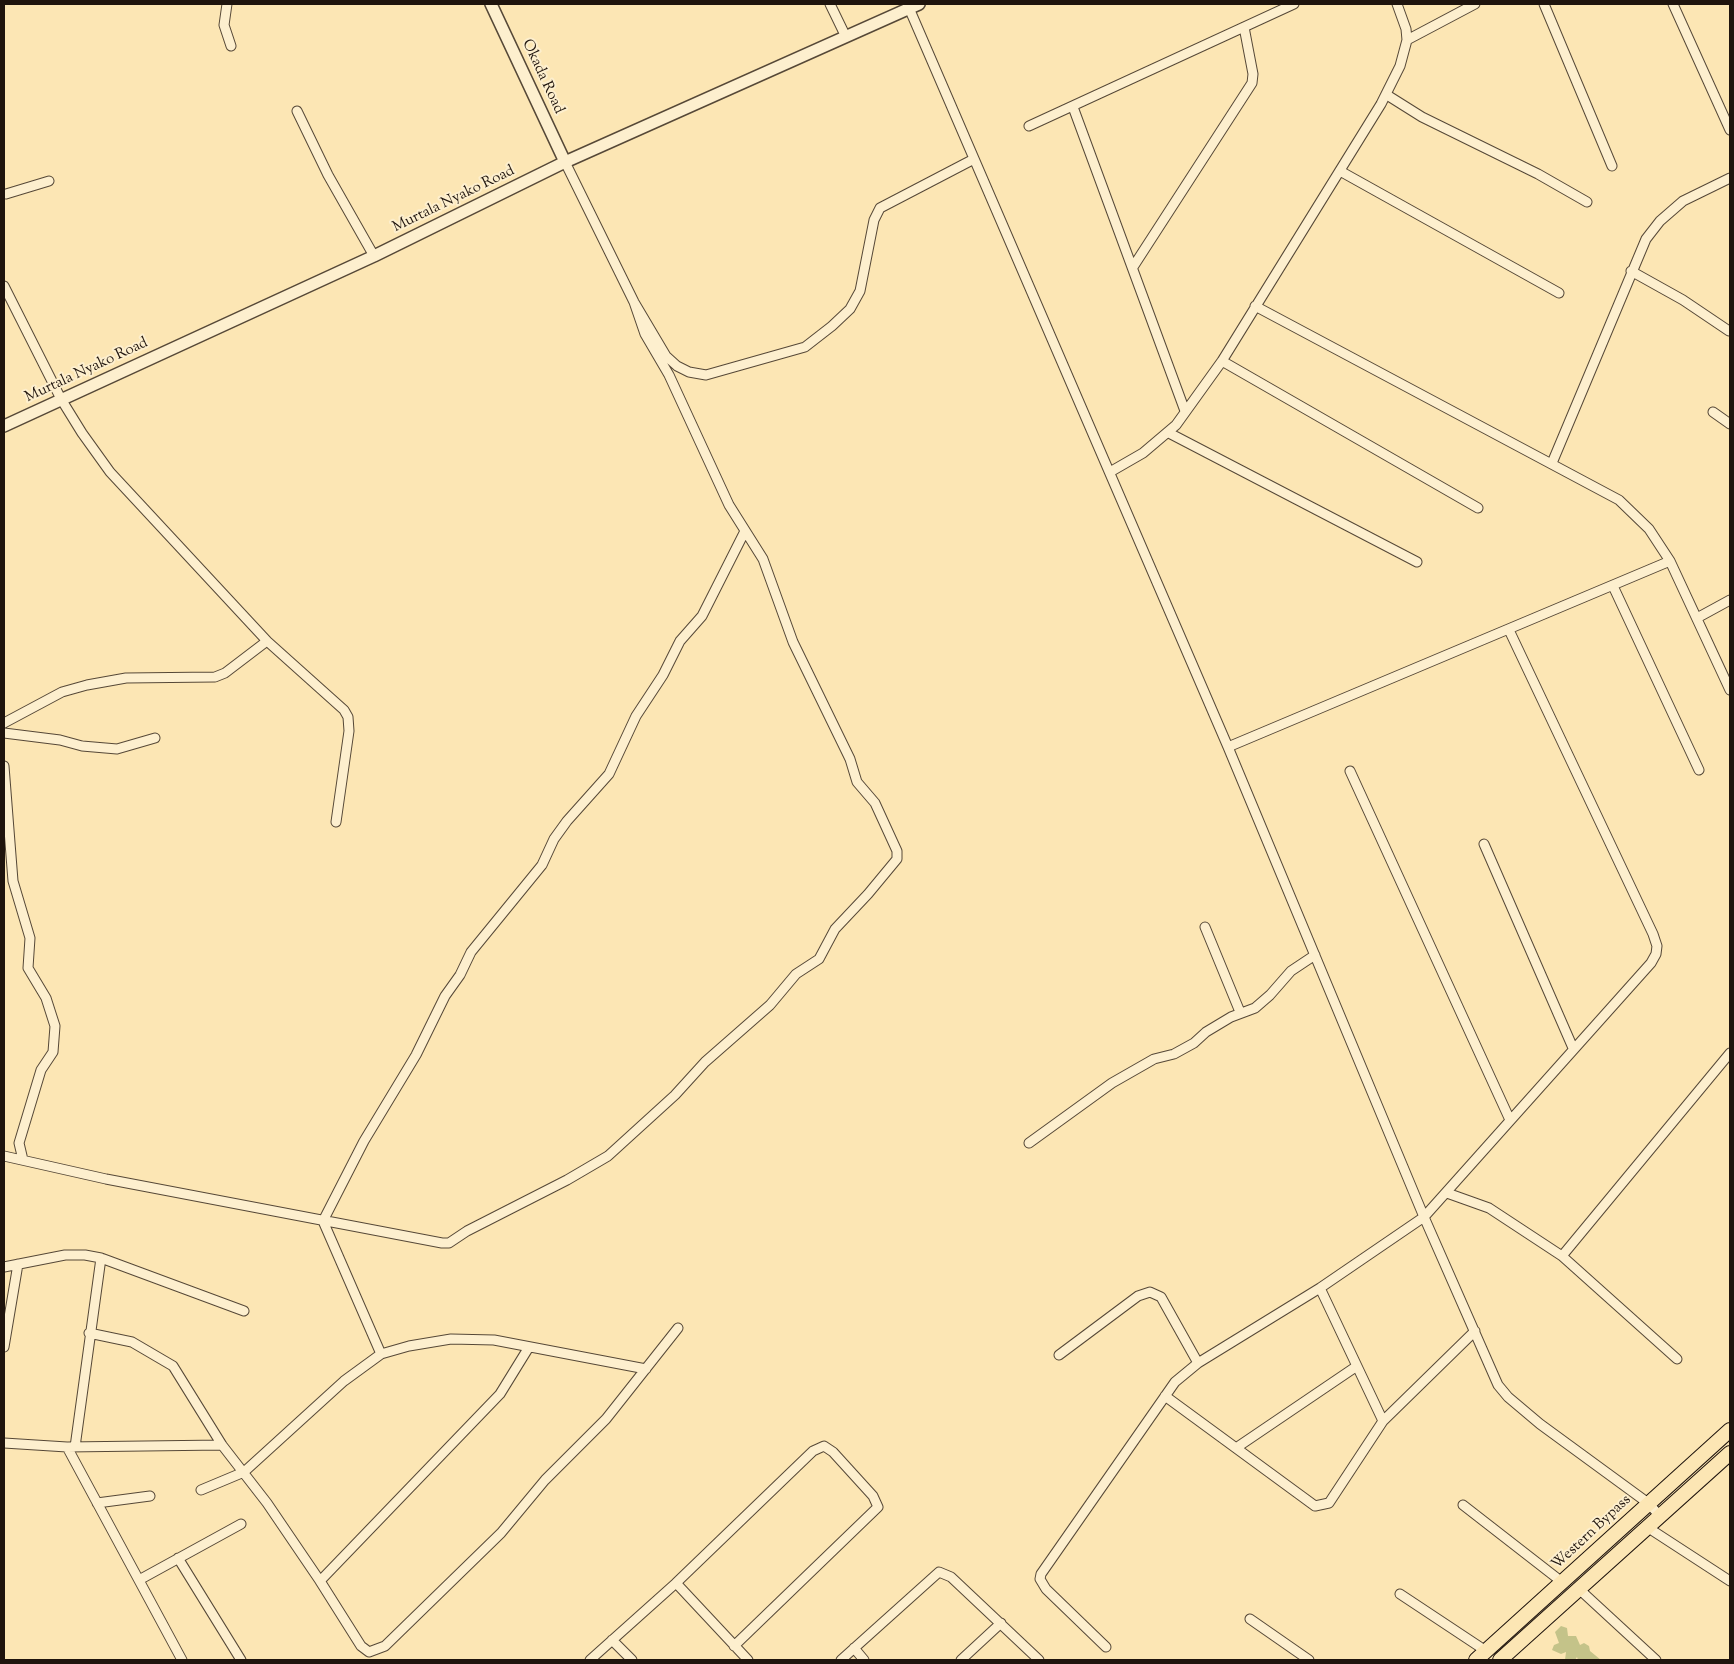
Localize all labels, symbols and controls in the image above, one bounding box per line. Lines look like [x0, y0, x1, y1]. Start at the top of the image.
street label: Okada Road [517, 37, 567, 117]
street label: Murtala Nyako Road [390, 163, 518, 237]
street label: Murtala Nyako Road [23, 335, 151, 407]
street label: Western Bypass [1549, 1492, 1635, 1574]

